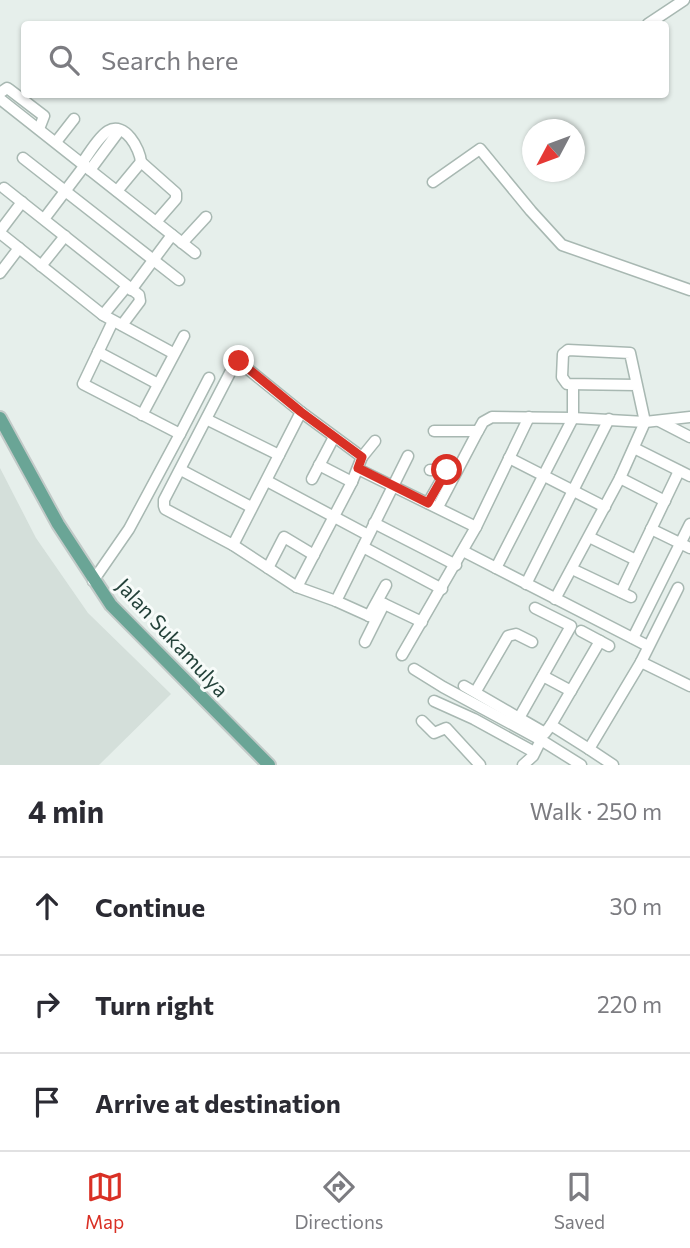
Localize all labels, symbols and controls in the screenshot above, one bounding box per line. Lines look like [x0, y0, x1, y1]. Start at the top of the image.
search box [21, 21, 669, 98]
icon: search [45, 41, 83, 79]
text: Search here [101, 44, 239, 75]
north arrow [522, 119, 585, 182]
route end [223, 345, 254, 376]
route start [431, 454, 462, 485]
street label: Jalan Sukamulya [112, 573, 234, 701]
text: 4 min [28, 792, 104, 829]
text: Walk · 250 m [530, 797, 662, 825]
icon: ahead [28, 887, 66, 925]
text: Continue [95, 891, 205, 922]
text: 30 m [609, 892, 662, 920]
icon: right [28, 985, 66, 1023]
text: Turn right [95, 989, 214, 1020]
text: 220 m [597, 990, 662, 1018]
icon: arrive [28, 1083, 66, 1121]
text: Arrive at destination [95, 1087, 341, 1118]
tab: Map [85, 1168, 124, 1233]
tab: Directions [294, 1168, 384, 1233]
tab: Saved [554, 1168, 605, 1233]

